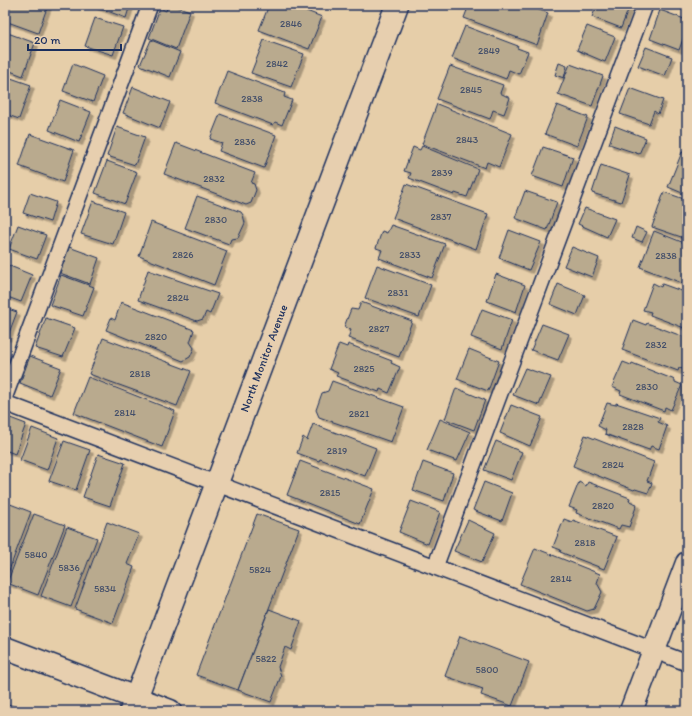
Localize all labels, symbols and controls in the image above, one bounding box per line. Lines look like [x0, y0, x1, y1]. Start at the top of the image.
house number: 2846 [280, 17, 302, 30]
scale bar [28, 26, 121, 52]
text: 20 m [34, 33, 61, 47]
house number: 2849 [478, 44, 500, 57]
house number: 2842 [266, 57, 289, 70]
house number: 2845 [460, 83, 482, 96]
house number: 2838 [241, 92, 263, 105]
house number: 2843 [456, 133, 479, 146]
house number: 2836 [234, 135, 256, 148]
house number: 2839 [431, 166, 453, 179]
house number: 2832 [203, 172, 225, 185]
house number: 2837 [430, 210, 452, 223]
house number: 2830 [205, 213, 227, 226]
house number: 2826 [172, 248, 194, 261]
house number: 2833 [399, 248, 421, 261]
house number: 2838 [655, 249, 677, 262]
house number: 2831 [388, 286, 409, 299]
house number: 2824 [167, 291, 189, 304]
street label: North Monitor Avenue [237, 302, 291, 414]
house number: 2827 [369, 322, 390, 335]
house number: 2820 [145, 330, 167, 343]
house number: 2832 [645, 338, 667, 351]
house number: 2825 [353, 362, 375, 375]
house number: 2818 [130, 367, 151, 380]
house number: 2830 [636, 380, 658, 393]
house number: 2814 [114, 406, 136, 419]
house number: 2821 [349, 407, 370, 420]
house number: 2828 [622, 420, 644, 433]
house number: 2819 [327, 444, 347, 457]
house number: 2824 [602, 458, 624, 471]
house number: 2815 [320, 486, 340, 499]
house number: 2820 [592, 499, 614, 512]
house number: 2818 [575, 536, 596, 549]
house number: 5840 [25, 548, 47, 561]
house number: 5836 [58, 561, 80, 574]
house number: 5824 [249, 563, 271, 576]
house number: 2814 [550, 572, 572, 585]
house number: 5834 [94, 582, 116, 595]
house number: 5822 [255, 652, 277, 665]
house number: 5800 [475, 663, 499, 676]

